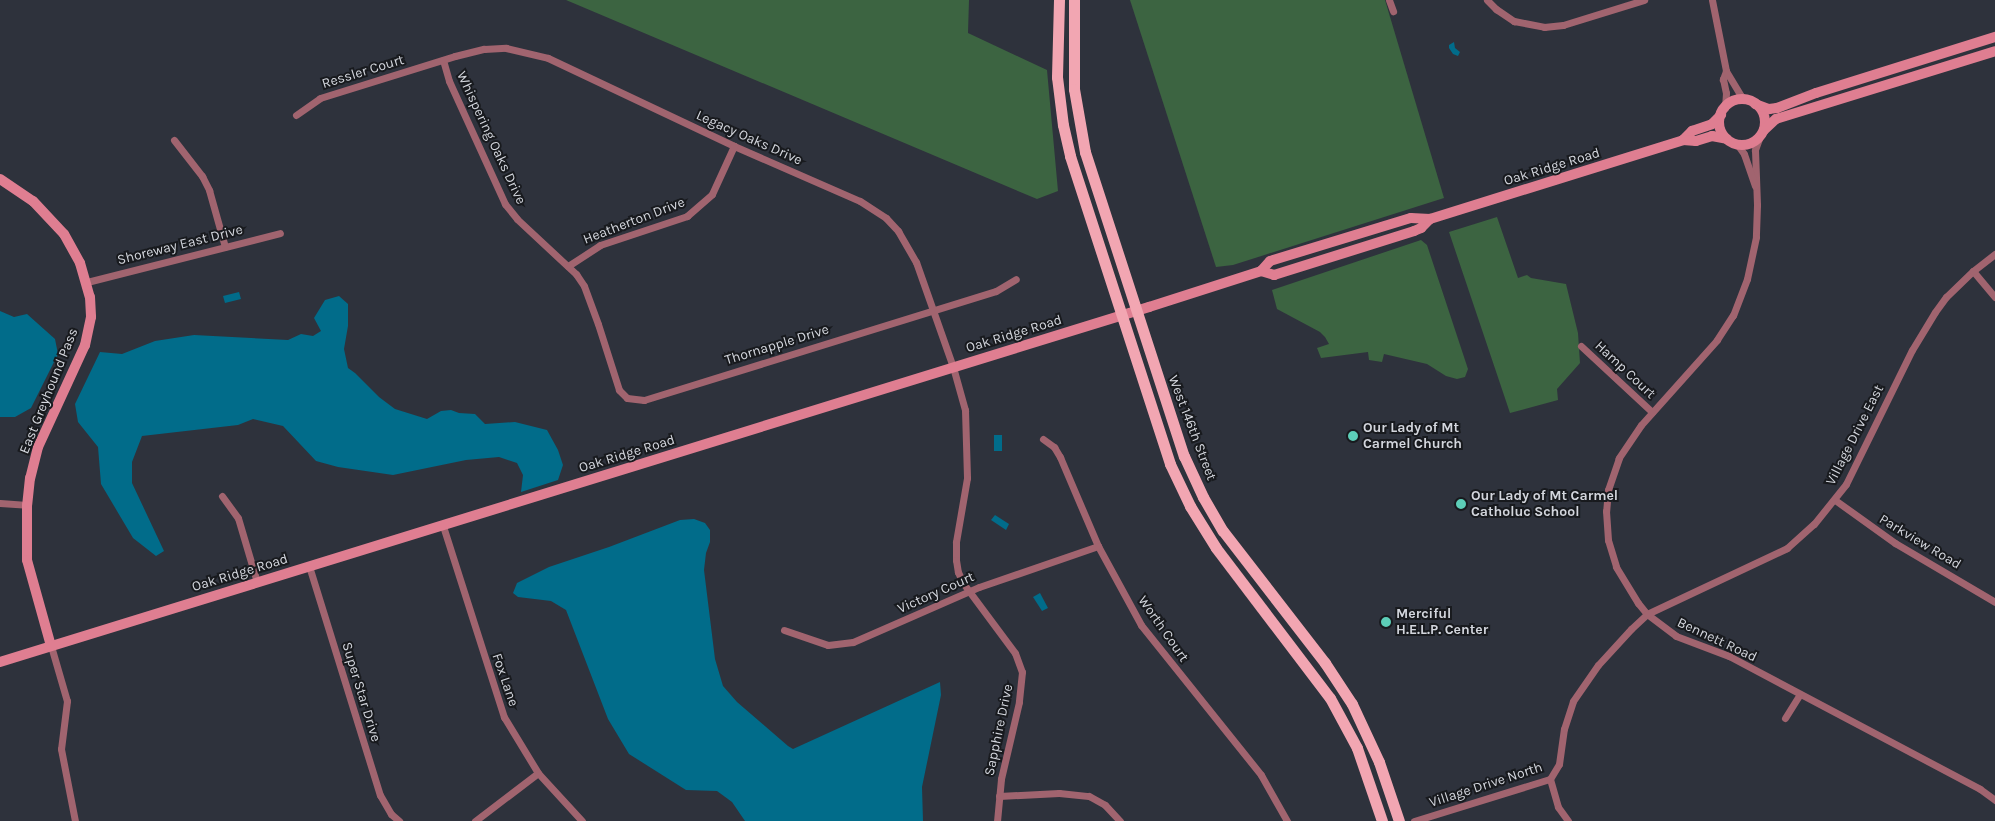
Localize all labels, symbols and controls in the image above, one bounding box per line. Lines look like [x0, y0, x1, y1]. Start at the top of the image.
street label: Ressler Court [320, 52, 406, 92]
street label: Whispering Oaks Drive [453, 69, 529, 207]
street label: Legacy Oaks Drive [693, 107, 805, 169]
street label: Oak Ridge Road [1502, 144, 1602, 190]
street label: Heatherton Drive [581, 194, 687, 248]
street label: Shoreway East Drive [116, 221, 244, 269]
street label: Oak Ridge Road [964, 311, 1064, 357]
street label: Thornapple Drive [723, 321, 831, 369]
street label: East Greyhound Pass [16, 326, 82, 456]
street label: Hamp Court [1591, 338, 1659, 402]
street label: West 146th Street [1164, 373, 1220, 483]
street label: Village Drive East [1822, 382, 1888, 488]
place label: Our Lady of Mt Carmel Church [1363, 420, 1462, 452]
marker: Our Lady of Mt Carmel Church [1347, 430, 1359, 442]
street label: Oak Ridge Road [577, 431, 677, 477]
place label: Our Lady of Mt Carmel Catholuc School [1471, 488, 1618, 520]
marker: Our Lady of Mt Carmel Catholuc School [1455, 498, 1467, 510]
street label: Parkview Road [1876, 511, 1964, 573]
street label: Oak Ridge Road [190, 550, 290, 596]
street label: Victory Court [895, 569, 977, 617]
street label: Worth Court [1134, 593, 1192, 665]
place label: Merciful H.E.L.P. Center [1396, 606, 1488, 638]
street label: Bennett Road [1674, 614, 1760, 666]
marker: Merciful H.E.L.P. Center [1380, 616, 1392, 628]
street label: Super Star Drive [338, 640, 384, 744]
street label: Fox Lane [488, 651, 522, 709]
street label: Sapphire Drive [981, 683, 1017, 777]
street label: Village Drive North [1427, 759, 1545, 811]

